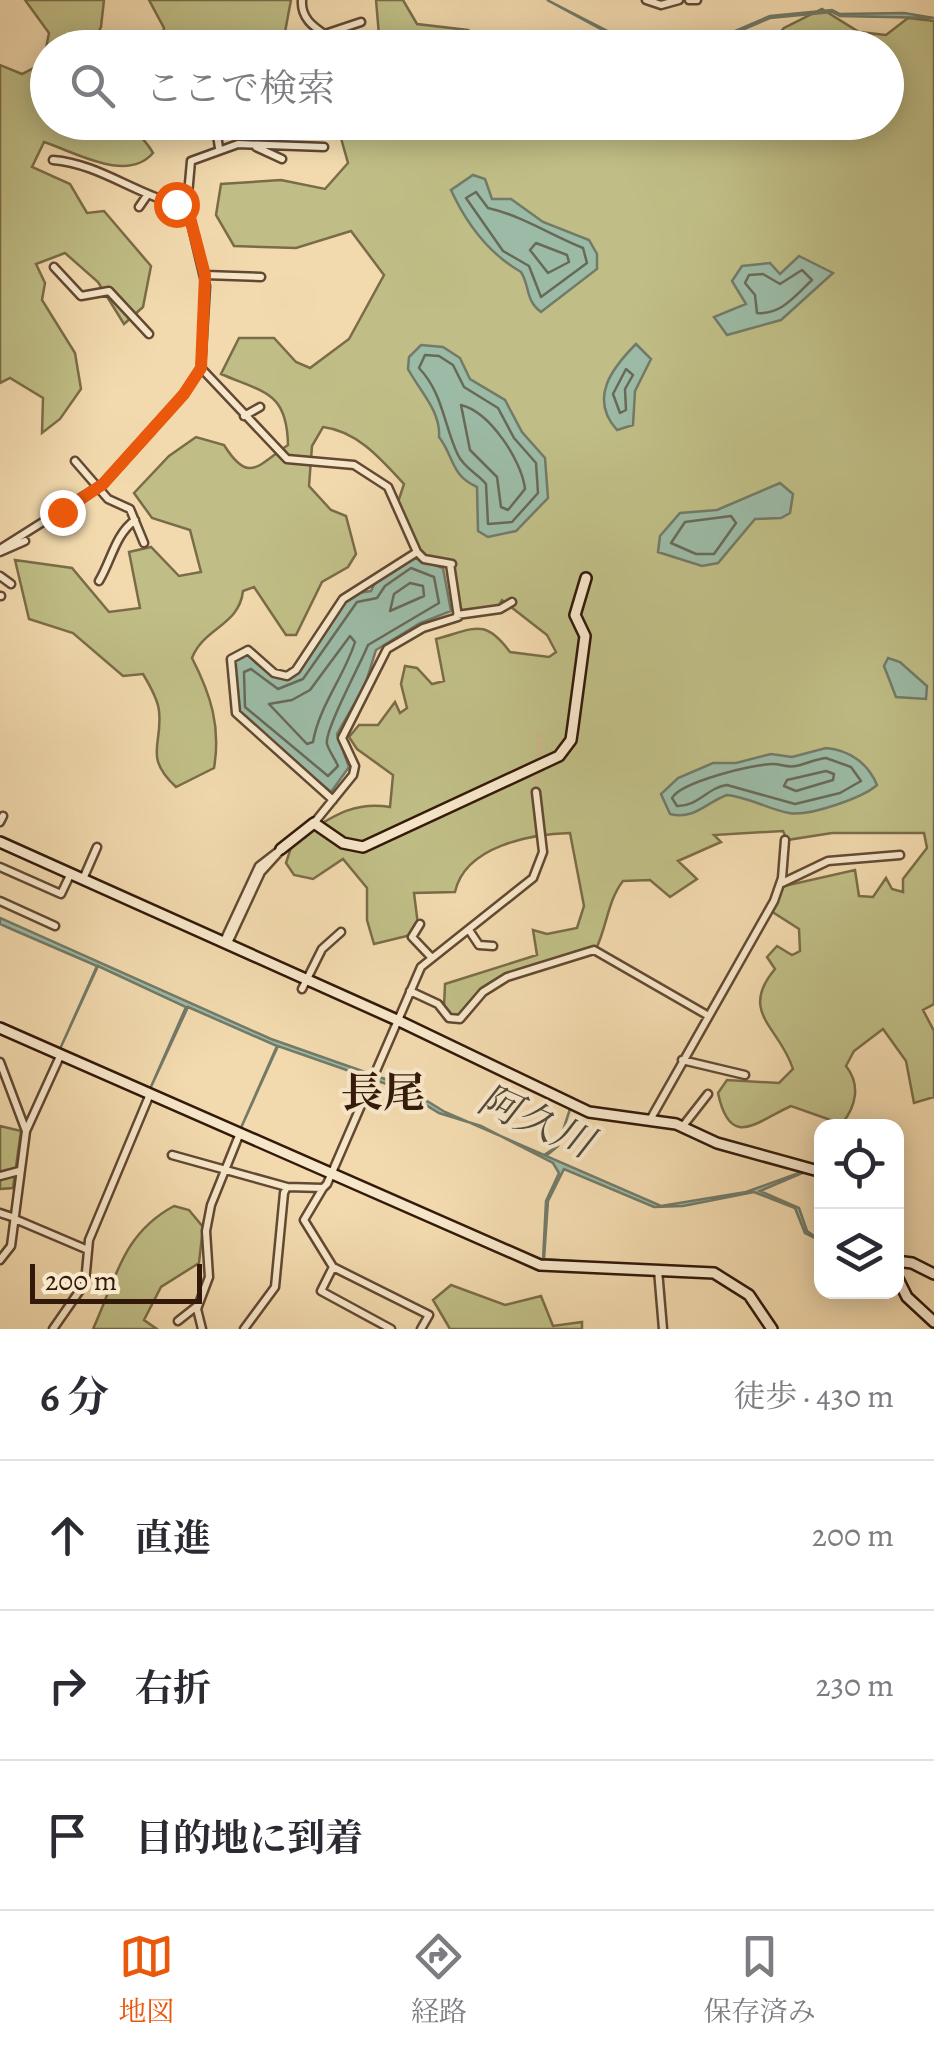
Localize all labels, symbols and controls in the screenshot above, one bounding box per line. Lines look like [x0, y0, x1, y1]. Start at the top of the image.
search box [30, 30, 904, 140]
icon: search [65, 58, 120, 113]
text: ここで検索 [145, 62, 335, 114]
route start [154, 182, 200, 228]
route end [40, 490, 86, 536]
district label: 長尾 [341, 1064, 425, 1121]
water label: 阿久川 [470, 1071, 606, 1172]
map controls [814, 1119, 904, 1299]
button: locate [814, 1119, 904, 1209]
button: layers [814, 1209, 904, 1299]
scale bar [30, 1259, 202, 1304]
text: 200 m [45, 1262, 117, 1300]
text: 6 分 [40, 1368, 109, 1425]
text: 徒歩 · 430 m [733, 1374, 894, 1418]
icon: ahead [40, 1508, 95, 1563]
text: 直進 [135, 1512, 211, 1564]
text: 200 m [812, 1513, 894, 1557]
icon: right [40, 1658, 95, 1713]
text: 右折 [135, 1662, 211, 1714]
text: 230 m [815, 1663, 894, 1707]
icon: arrive [40, 1808, 95, 1863]
text: 目的地に到着 [135, 1812, 363, 1864]
tab: 地図 [118, 1929, 174, 2031]
tab: 経路 [411, 1929, 467, 2031]
tab: 保存済み [704, 1929, 816, 2031]

